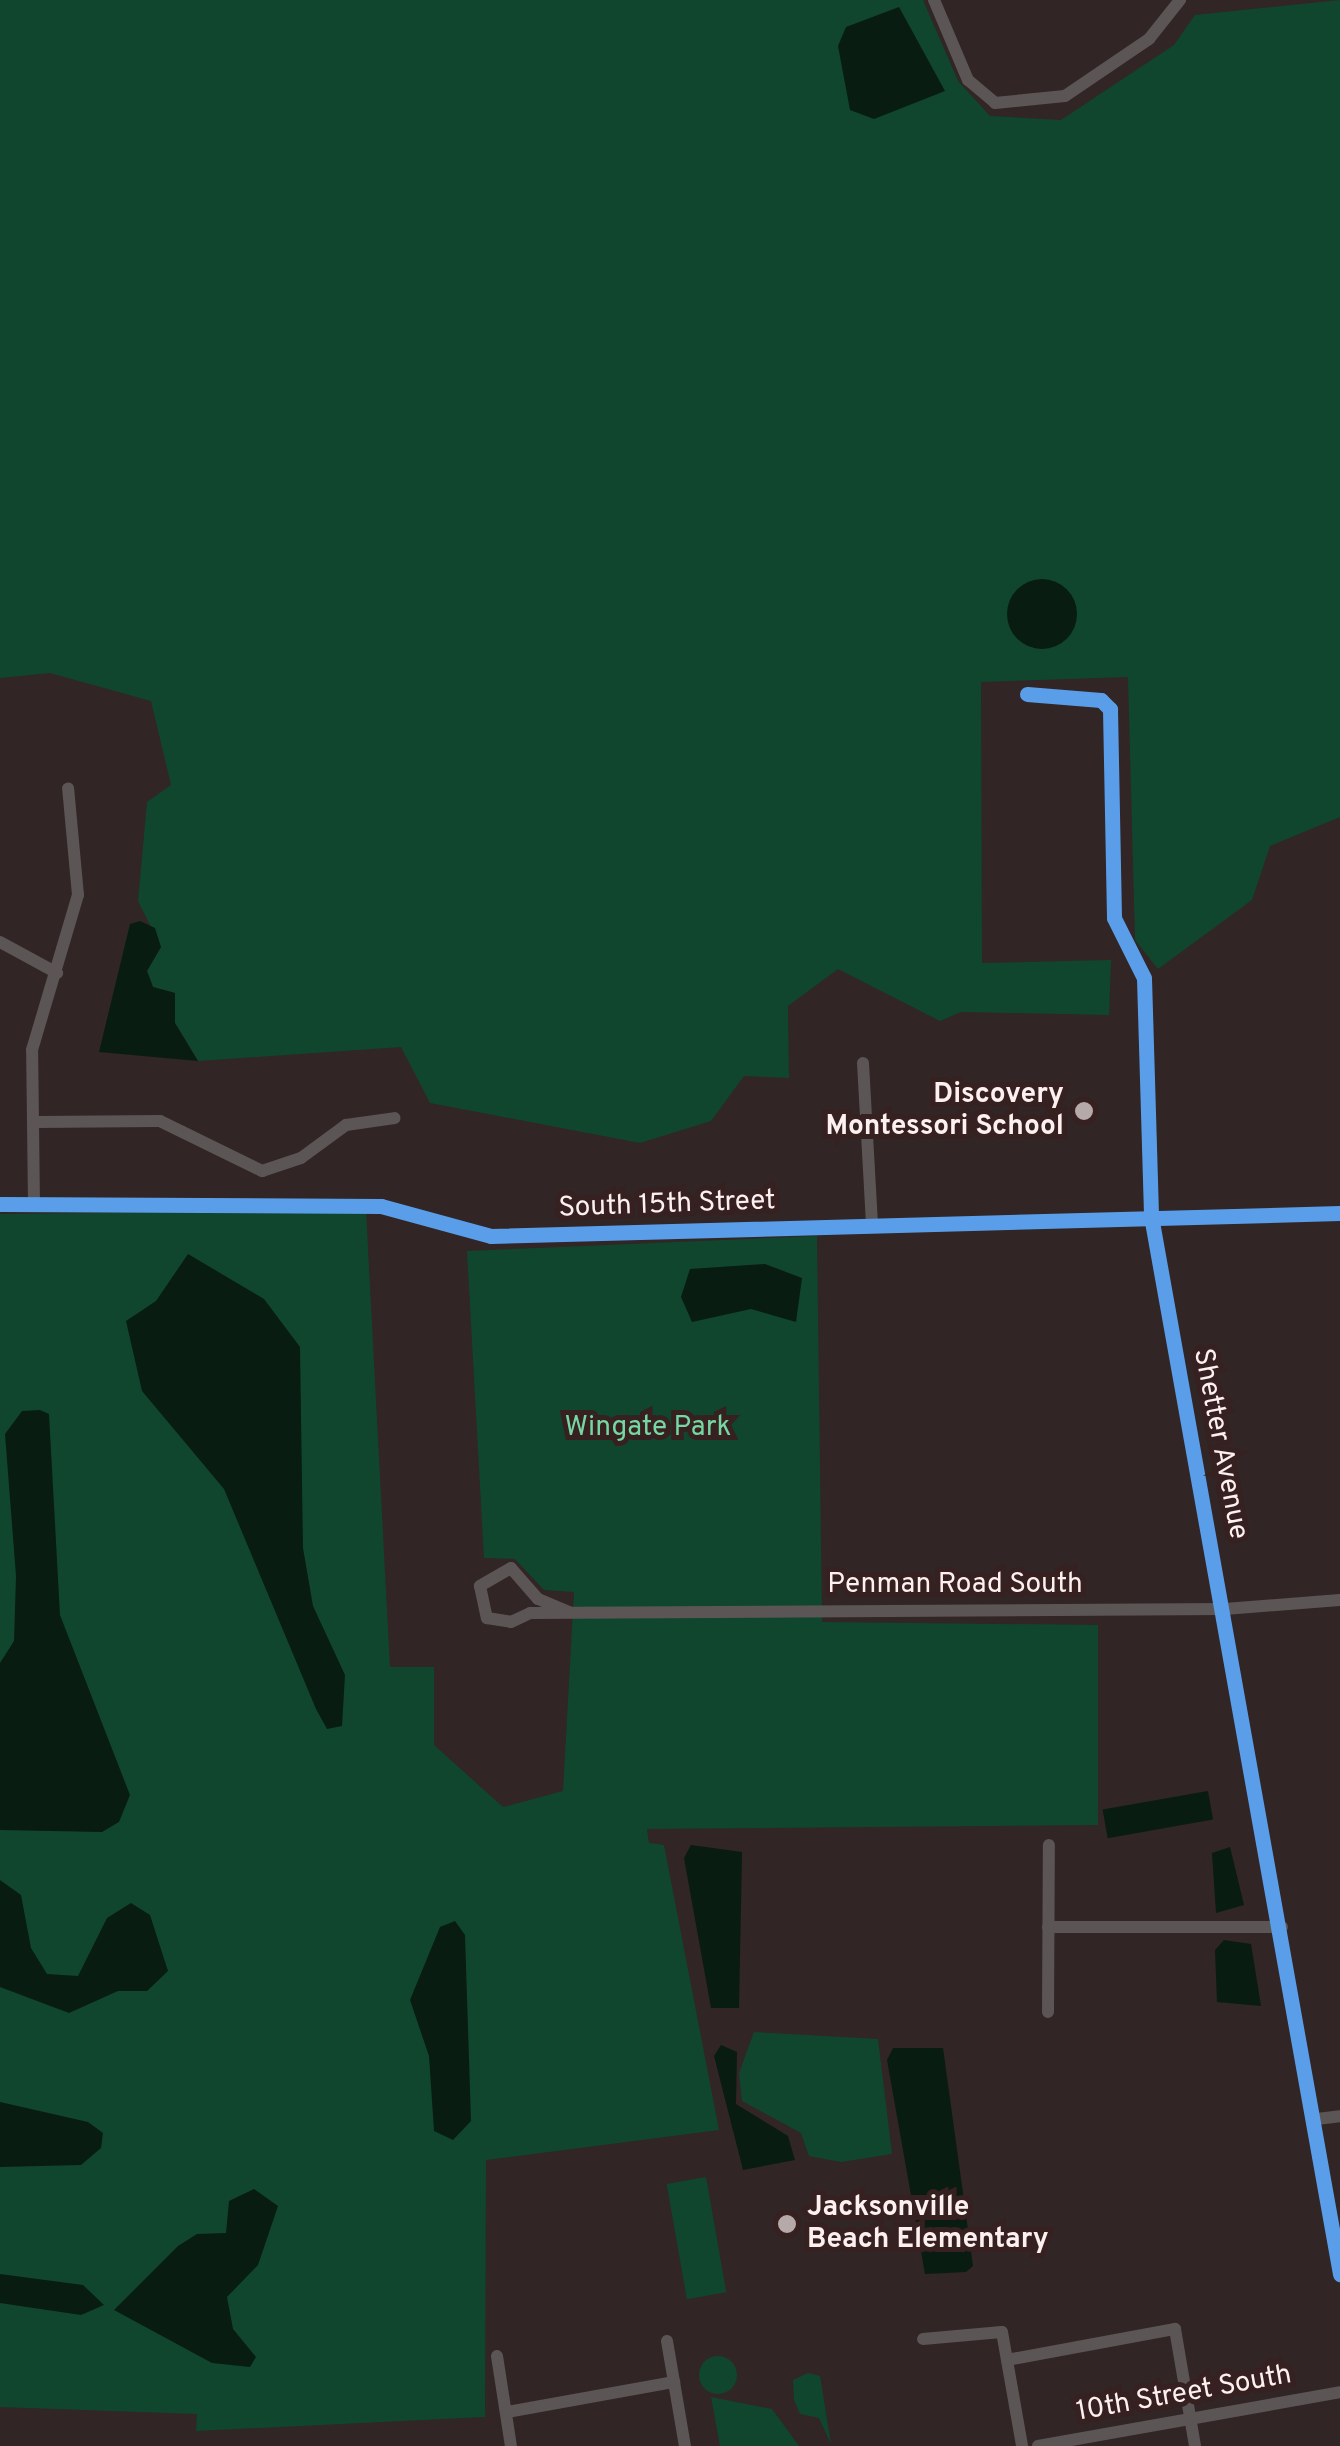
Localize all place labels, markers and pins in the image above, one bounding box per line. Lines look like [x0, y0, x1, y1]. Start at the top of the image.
place label: Discovery Montessori School [825, 1078, 1064, 1144]
marker: Discovery Montessori School [1073, 1100, 1095, 1122]
place label: Jacksonville Beach Elementary [807, 2191, 1049, 2257]
marker: Jacksonville Beach Elementary [776, 2213, 798, 2235]

